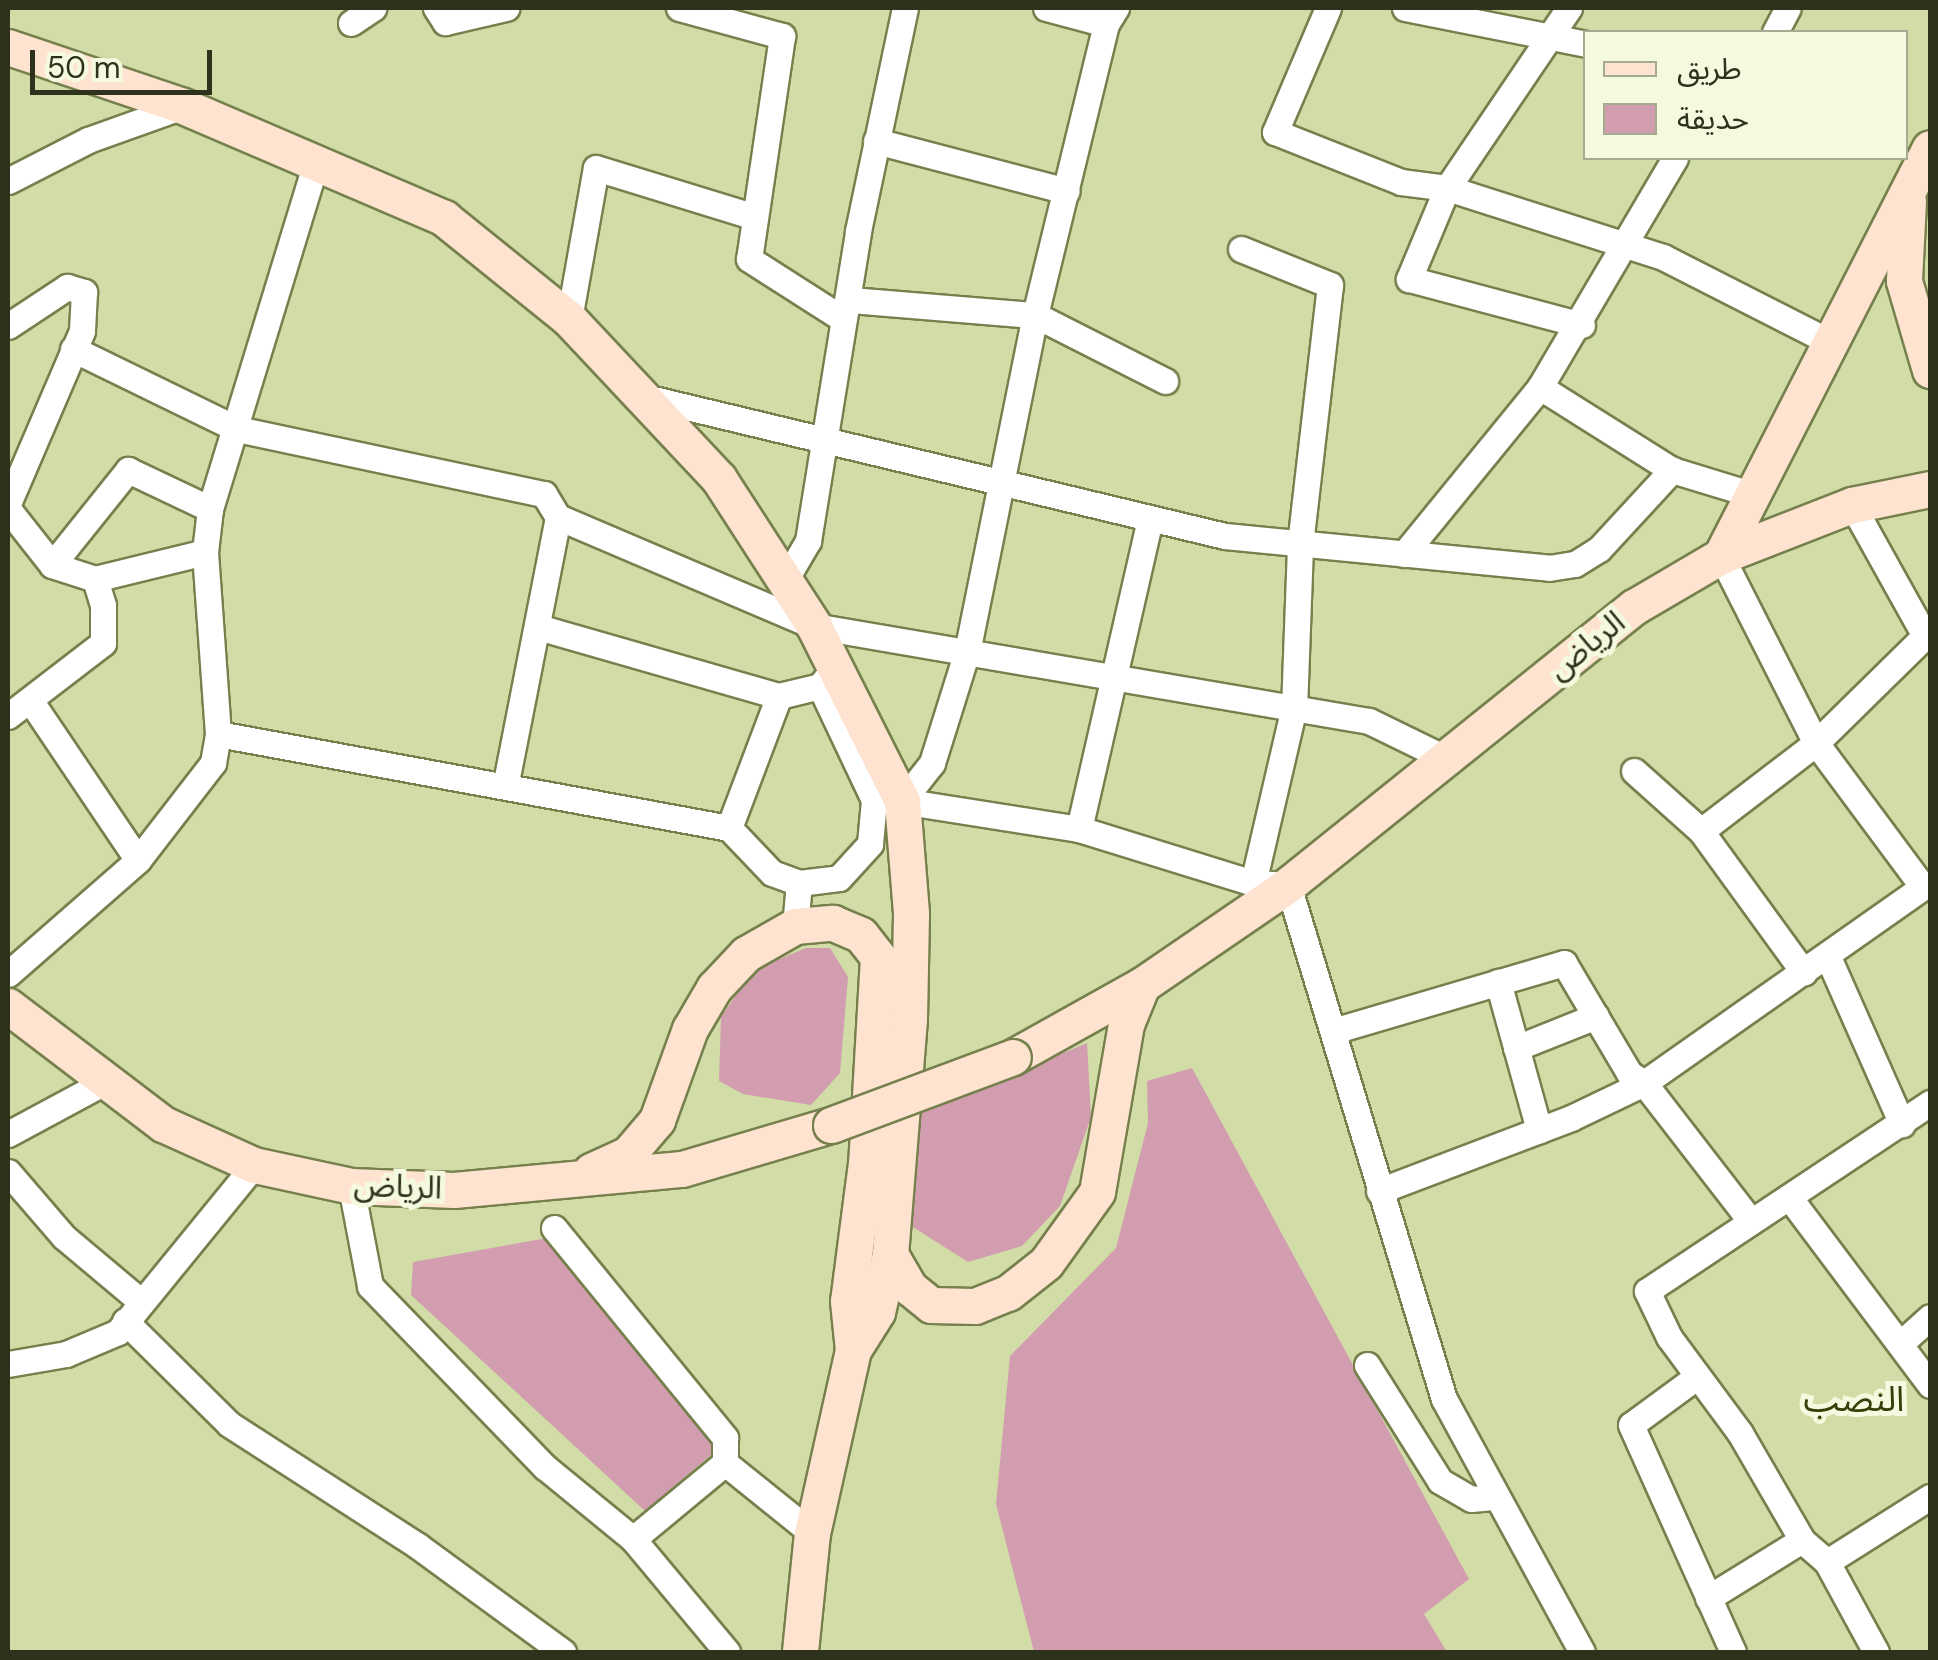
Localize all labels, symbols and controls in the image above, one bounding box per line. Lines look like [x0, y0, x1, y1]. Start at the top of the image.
scale bar [35, 30, 218, 92]
legend [1583, 30, 1908, 160]
text: 50 m [47, 48, 121, 87]
text: طريق [1677, 49, 1742, 88]
text: حديقة [1677, 99, 1749, 138]
street label: الرياض [1539, 603, 1633, 687]
street label: الرياض [353, 1165, 443, 1207]
district label: النصب [1804, 1378, 1904, 1420]

